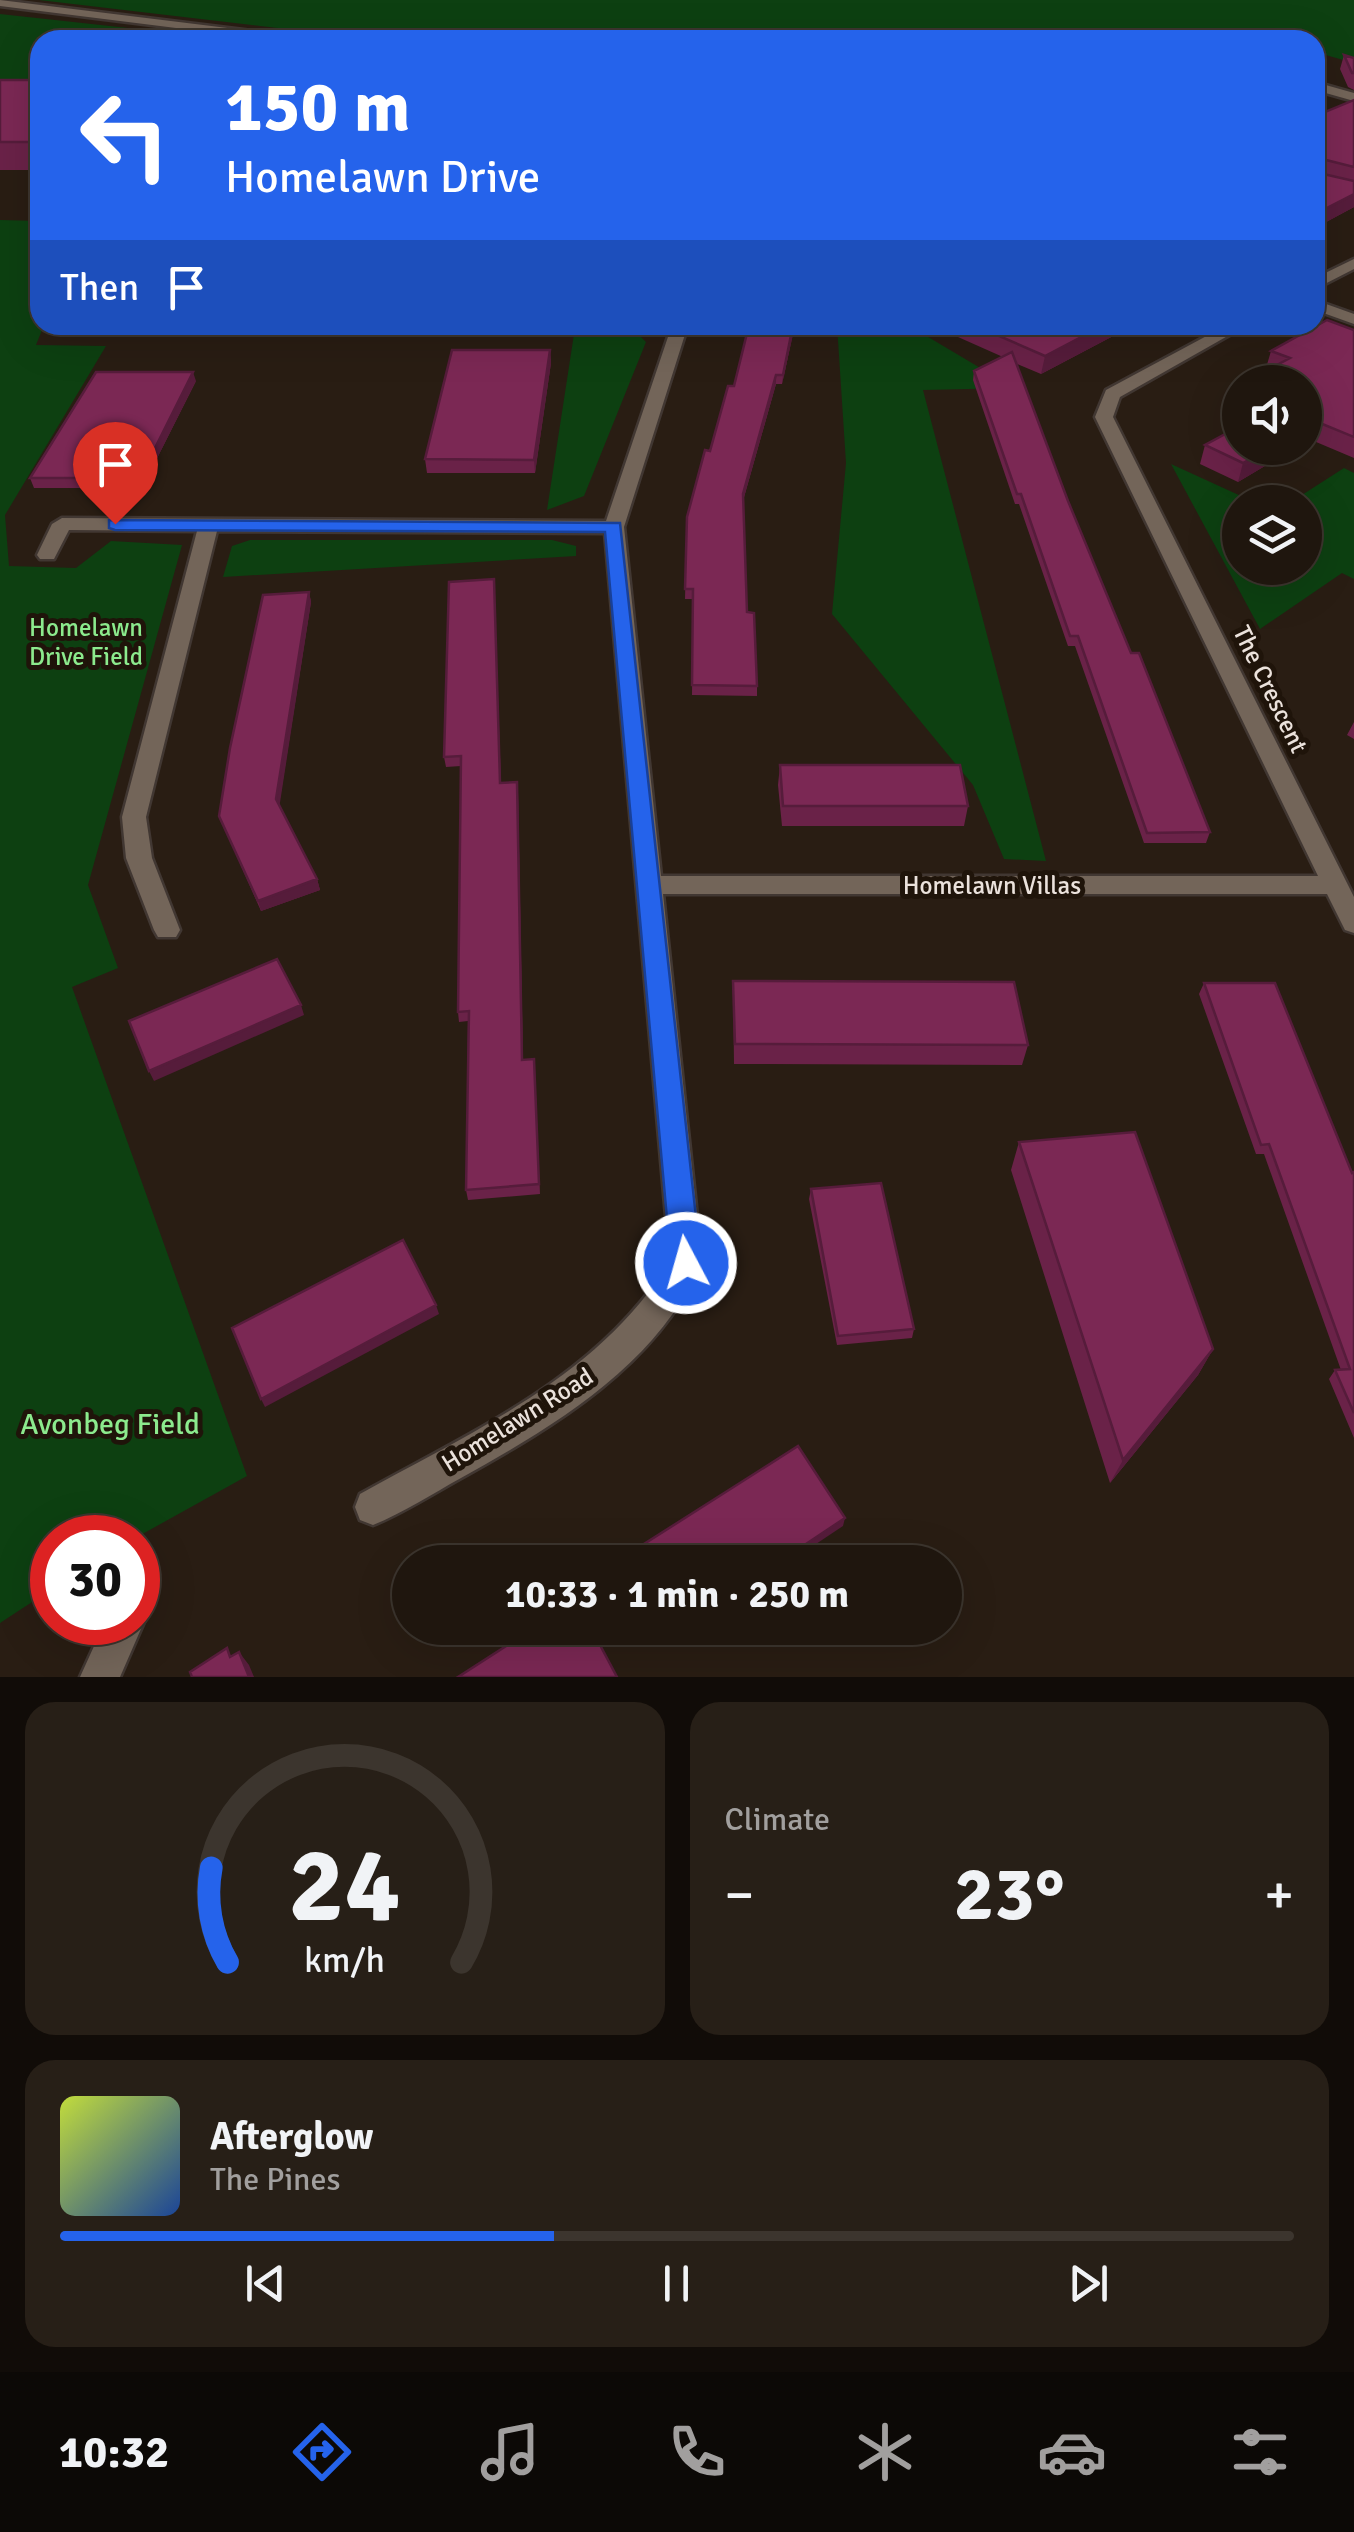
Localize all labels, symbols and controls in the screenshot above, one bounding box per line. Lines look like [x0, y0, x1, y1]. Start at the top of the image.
text: 150 m [225, 64, 410, 150]
icon: left [60, 70, 190, 200]
text: Homelawn Drive [225, 150, 540, 205]
icon: arrive [159, 260, 214, 315]
text: Then [60, 264, 139, 311]
map controls [1222, 365, 1322, 585]
button: sound [1222, 365, 1322, 465]
pin [73, 422, 158, 525]
icon: arrive [88, 437, 143, 492]
button: layers [1222, 485, 1322, 585]
park label: Homelawn Drive Field [29, 612, 143, 672]
street label: The Crescent [1226, 621, 1315, 758]
street label: Homelawn Villas [903, 870, 1081, 901]
position arrow [634, 1211, 738, 1315]
street label: Homelawn Road [436, 1360, 599, 1478]
park label: Avonbeg Field [20, 1406, 200, 1443]
speed limit sign: 30 [30, 1515, 160, 1645]
text: 10:33 · 1 min · 250 m [505, 1571, 849, 1618]
text: Climate [725, 1800, 830, 1839]
text: 24 [289, 1822, 401, 1950]
text: 23° [954, 1848, 1065, 1941]
text: − [725, 1861, 754, 1929]
text: + [1264, 1861, 1294, 1929]
text: km/h [304, 1938, 385, 1982]
text: Afterglow [210, 2113, 373, 2160]
text: The Pines [210, 2160, 341, 2199]
icon: previous [238, 2256, 293, 2311]
icon: pause [649, 2256, 704, 2311]
icon: next [1061, 2256, 1116, 2311]
icon: directions [287, 2417, 357, 2487]
icon: music [475, 2417, 545, 2487]
icon: phone [662, 2417, 732, 2487]
icon: climate [850, 2417, 920, 2487]
icon: car [1037, 2417, 1107, 2487]
icon: filters [1225, 2417, 1295, 2487]
text: 10:32 [59, 2425, 169, 2480]

